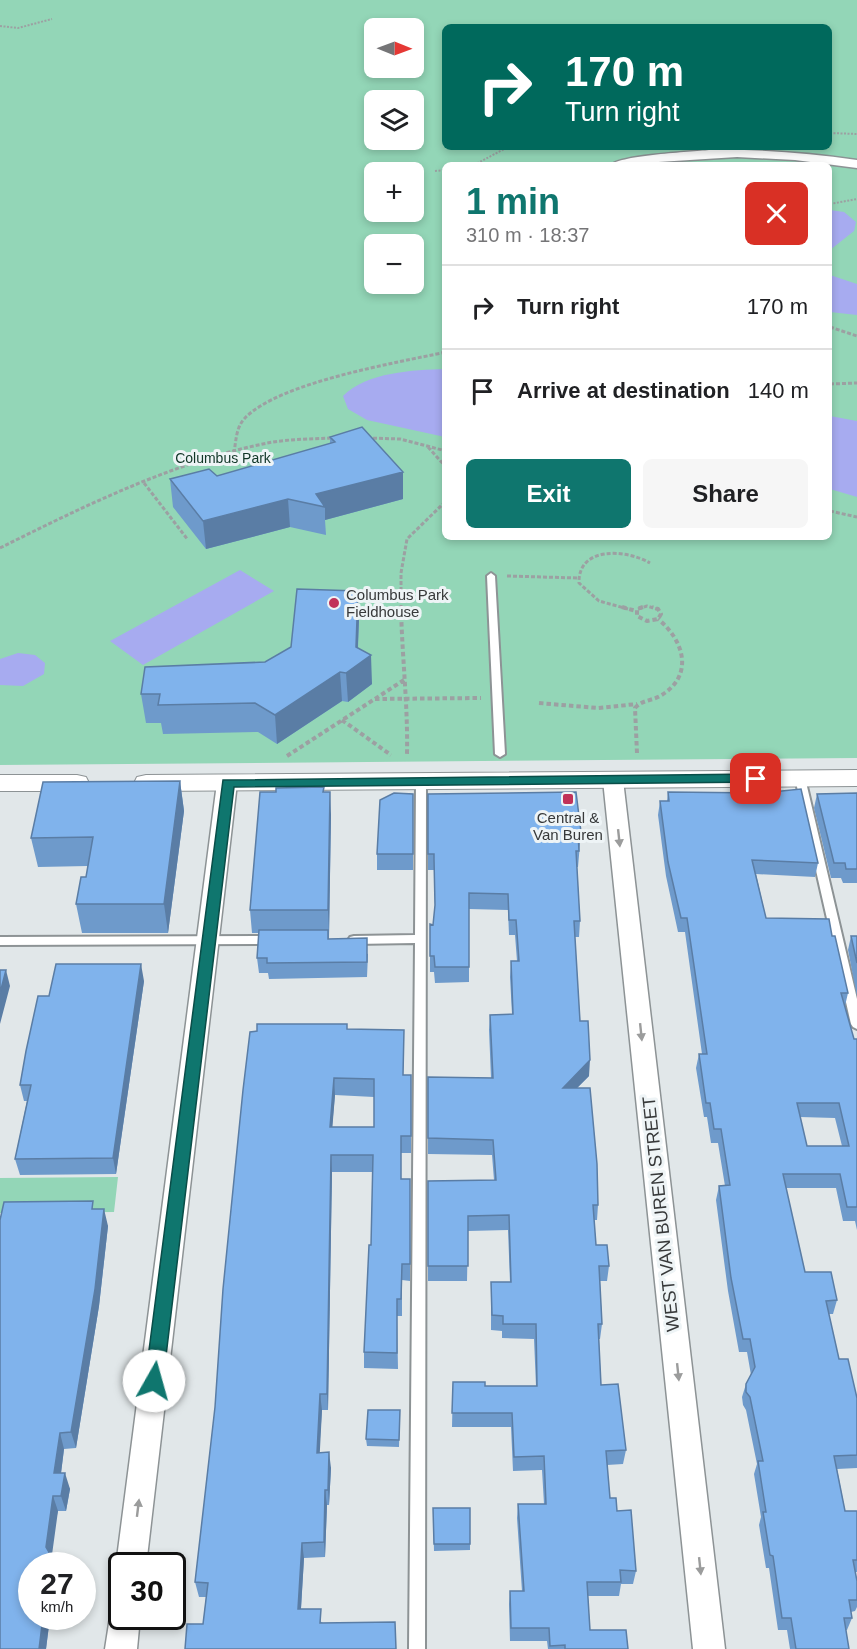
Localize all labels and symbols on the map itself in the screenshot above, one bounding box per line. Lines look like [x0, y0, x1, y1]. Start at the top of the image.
north arrow [364, 18, 424, 78]
park label: Columbus Park [175, 450, 272, 466]
place label: Columbus Park Fieldhouse [346, 586, 449, 620]
marker: Columbus Park Fieldhouse [327, 596, 341, 610]
pin [730, 753, 781, 804]
marker: Central & Van Buren [561, 792, 575, 806]
place label: Central & Van Buren [533, 809, 603, 843]
one-way arrow [614, 829, 624, 848]
one-way arrow [636, 1022, 645, 1041]
street label: WEST VAN BUREN STREET [639, 1095, 683, 1333]
position arrow [122, 1349, 186, 1413]
one-way arrow [673, 1362, 683, 1381]
one-way arrow [134, 1498, 143, 1517]
speed limit sign: 30 [108, 1552, 186, 1630]
one-way arrow [695, 1556, 705, 1575]

